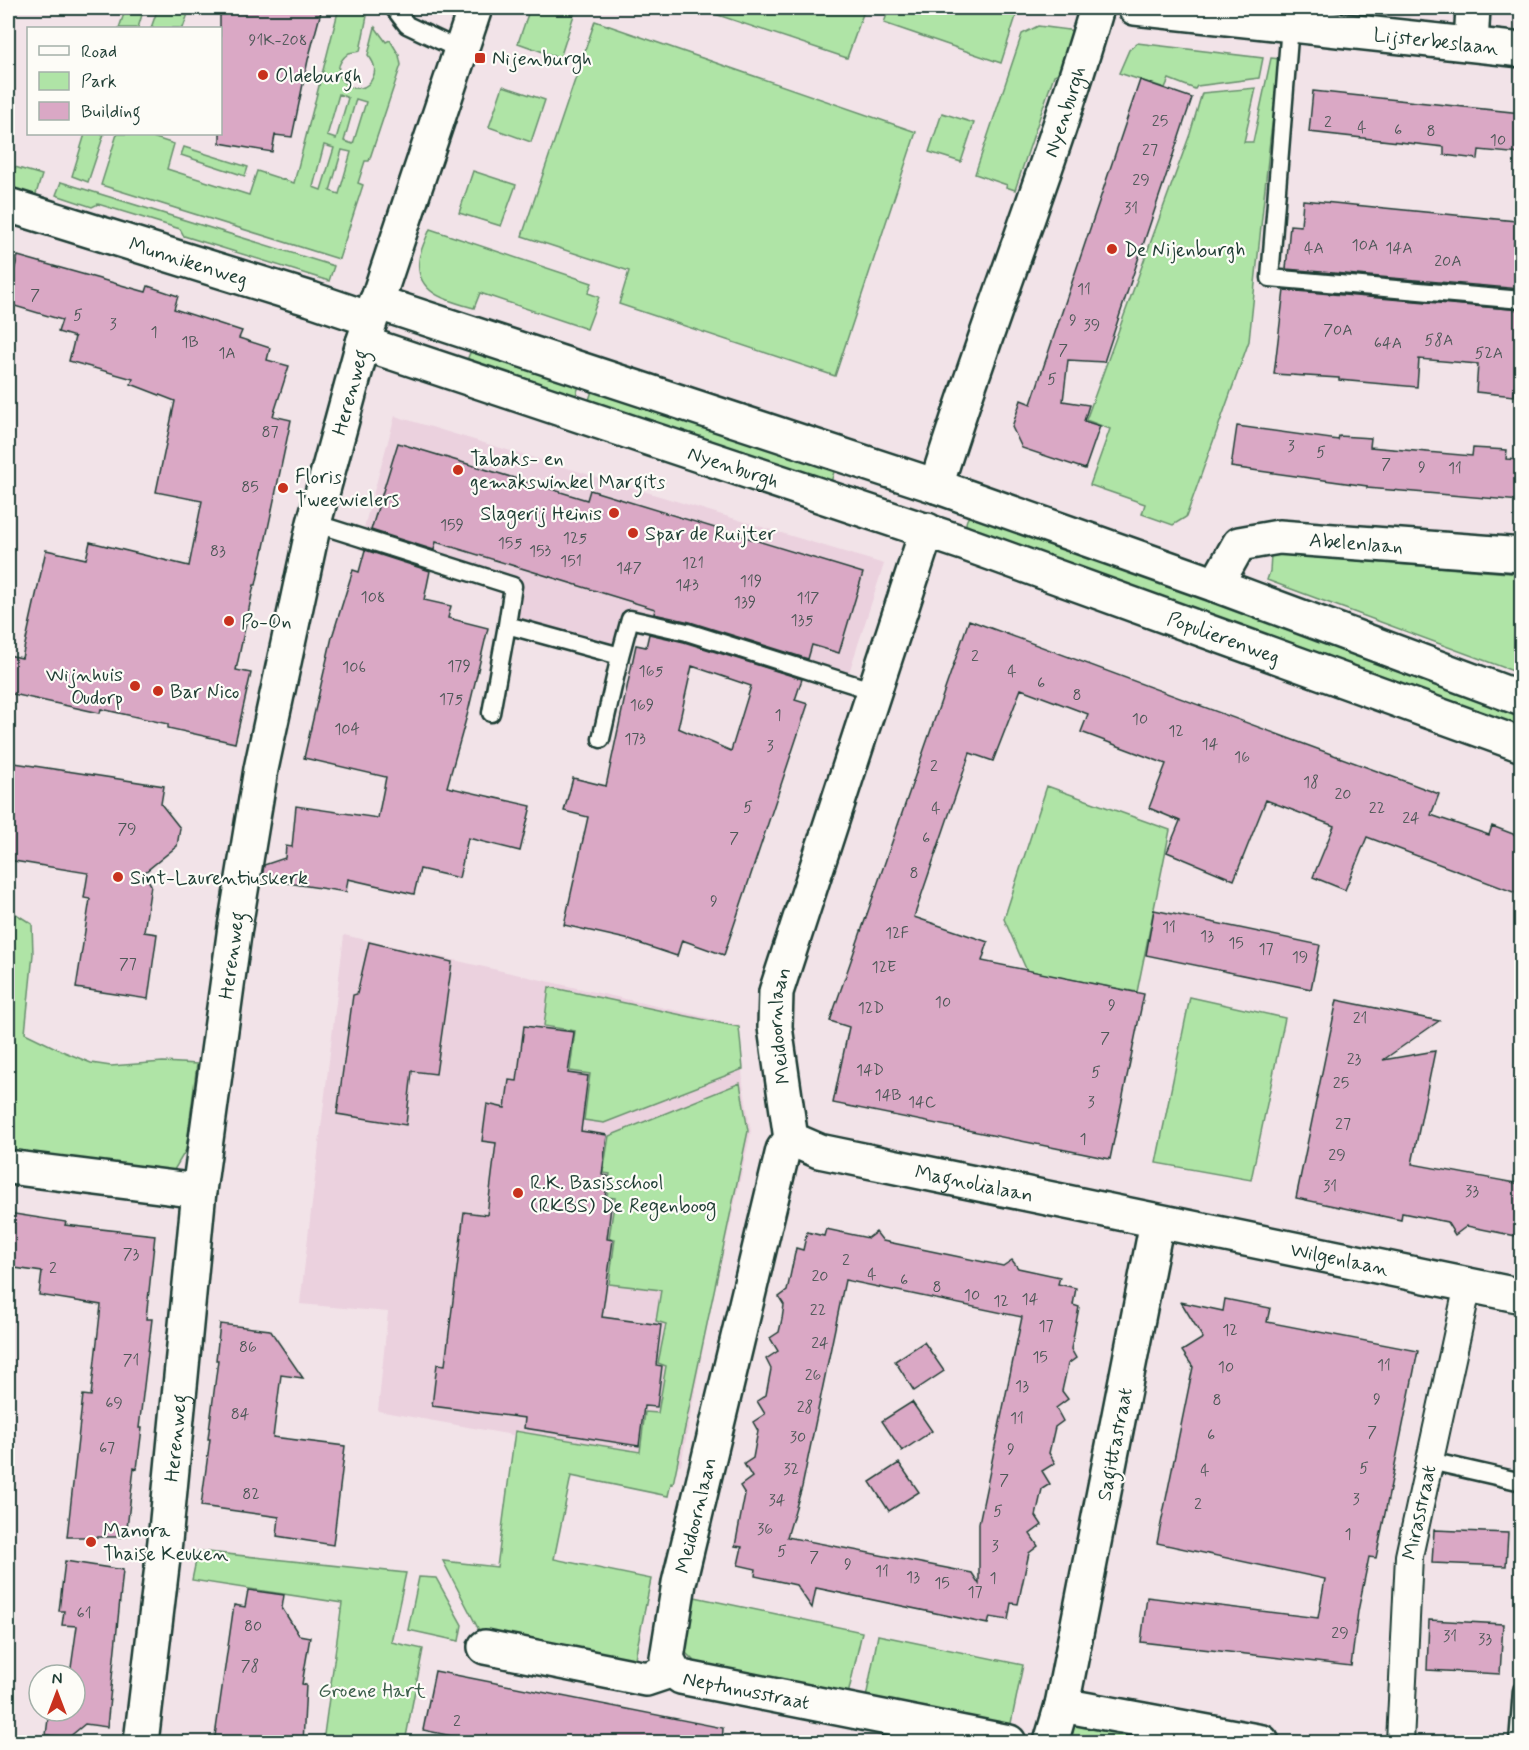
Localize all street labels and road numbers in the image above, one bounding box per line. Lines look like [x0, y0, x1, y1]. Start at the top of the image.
street label: Lijsterbeslaan [1372, 22, 1500, 62]
street label: Nyenburgh [1038, 63, 1093, 161]
street label: Munnikenweg [125, 231, 251, 294]
street label: Herenweg [326, 346, 378, 439]
street label: Nyenburgh [684, 440, 782, 496]
street label: Abelenlaan [1308, 527, 1404, 561]
street label: Populierenweg [1163, 606, 1283, 671]
street label: Herenweg [213, 910, 254, 1001]
street label: Meidoornlaan [763, 964, 798, 1086]
street label: Magnolialaan [912, 1159, 1036, 1210]
street label: Wilgenlaan [1288, 1237, 1391, 1283]
street label: Sagittastraat [1091, 1385, 1142, 1504]
street label: Herenweg [159, 1393, 196, 1483]
street label: Meidoornlaan [670, 1455, 724, 1576]
street label: Mirasstraat [1397, 1463, 1443, 1563]
street label: Neptunusstraat [681, 1666, 812, 1717]

